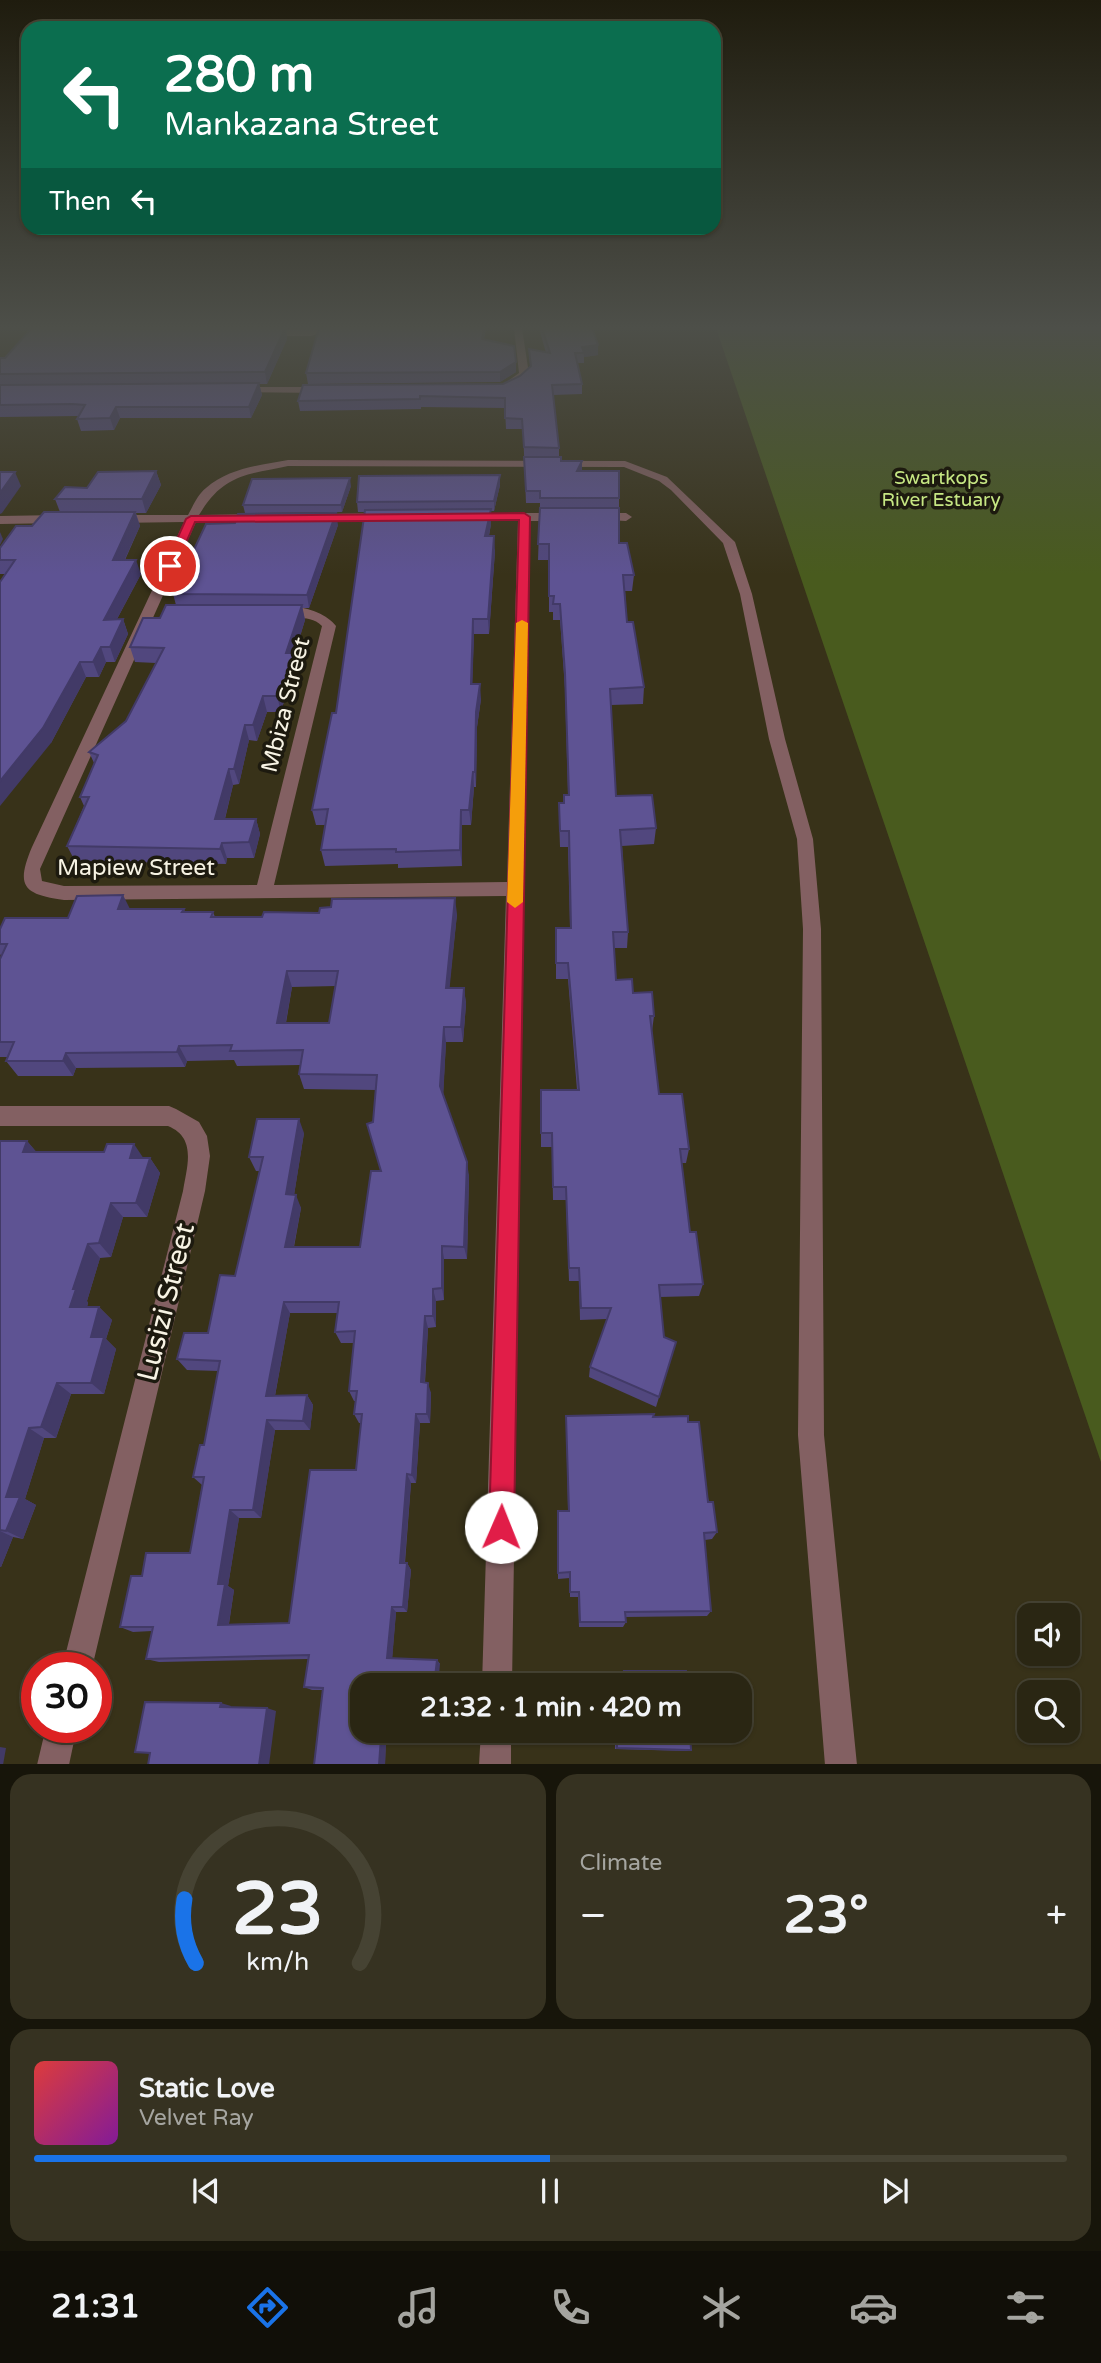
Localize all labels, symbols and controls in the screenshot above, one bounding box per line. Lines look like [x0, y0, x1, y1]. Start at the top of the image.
text: 280 m [164, 46, 314, 105]
icon: left [49, 49, 140, 140]
text: Mankazana Street [164, 106, 439, 144]
icon: left [125, 182, 163, 220]
text: Then [49, 186, 111, 217]
park label: Swartkops River Estuary [881, 467, 1001, 511]
pin [140, 536, 200, 596]
icon: arrive [151, 547, 189, 585]
street label: Mbiza Street [256, 634, 316, 775]
street label: Mapiew Street [57, 854, 215, 882]
street label: Lusizi Street [130, 1219, 202, 1385]
position arrow [464, 1490, 538, 1564]
map controls [1017, 1603, 1080, 1743]
button: sound [1017, 1603, 1080, 1666]
speed limit sign: 30 [21, 1652, 112, 1743]
button: search [1017, 1680, 1080, 1743]
text: 21:32 · 1 min · 420 m [420, 1692, 682, 1723]
text: Climate [580, 1849, 662, 1877]
text: 23 [232, 1866, 323, 1954]
text: 23° [784, 1884, 869, 1947]
text: − [580, 1893, 607, 1939]
text: + [1046, 1893, 1067, 1939]
text: km/h [246, 1946, 309, 1976]
text: Static Love [139, 2073, 275, 2104]
text: Velvet Ray [139, 2104, 254, 2132]
icon: previous [187, 2172, 225, 2210]
icon: pause [531, 2172, 569, 2210]
icon: next [876, 2172, 914, 2210]
icon: directions [243, 2283, 292, 2332]
icon: music [394, 2283, 443, 2332]
icon: phone [546, 2283, 595, 2332]
icon: climate [697, 2283, 746, 2332]
icon: car [849, 2283, 898, 2332]
icon: filters [1001, 2283, 1050, 2332]
text: 21:31 [51, 2288, 140, 2326]

